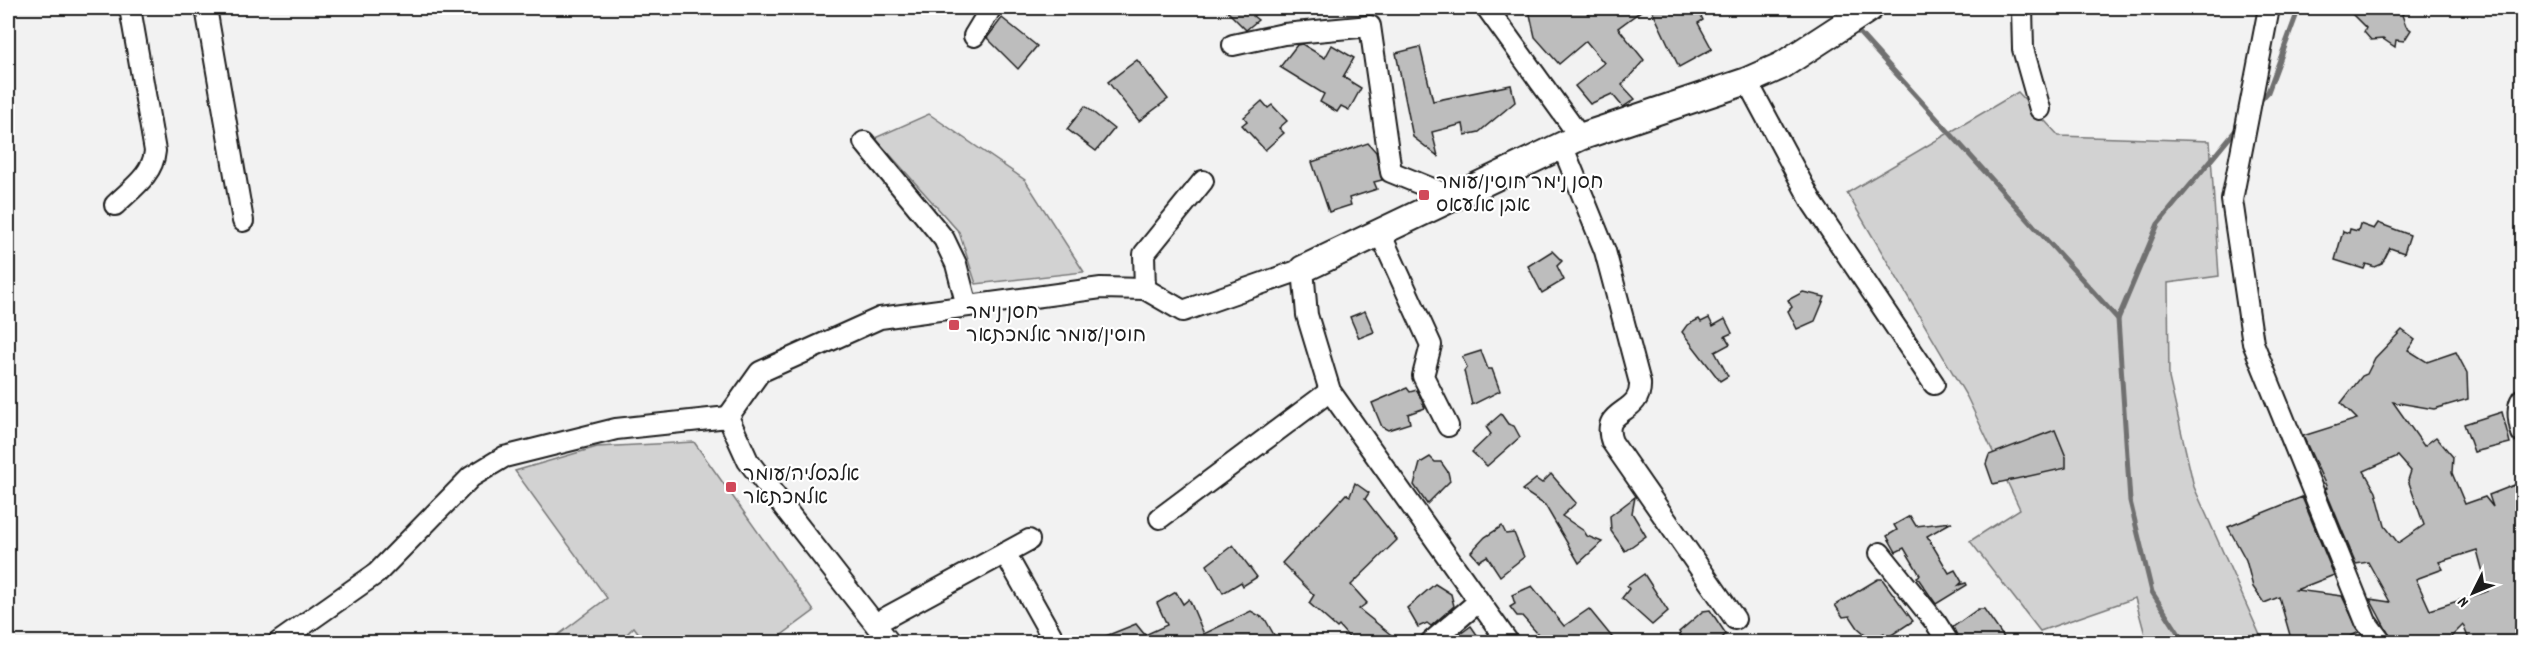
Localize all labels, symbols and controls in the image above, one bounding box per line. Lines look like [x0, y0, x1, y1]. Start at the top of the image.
place label: חסן נימר חוסין/עומר אבן אלעאס [1436, 170, 1603, 221]
marker: חסן נימר חוסין/עומר אבן אלעאס [1417, 188, 1431, 202]
place label: חסן נימר חוסין/עומר אלמכתאר [966, 300, 1146, 351]
marker: חסן נימר חוסין/עומר אלמכתאר [947, 318, 961, 332]
place label: אלבסליה/עומר אלמכתאר [743, 462, 860, 513]
marker: אלבסליה/עומר אלמכתאר [724, 480, 738, 494]
north arrow [2443, 563, 2503, 623]
text: N [2453, 591, 2475, 612]

